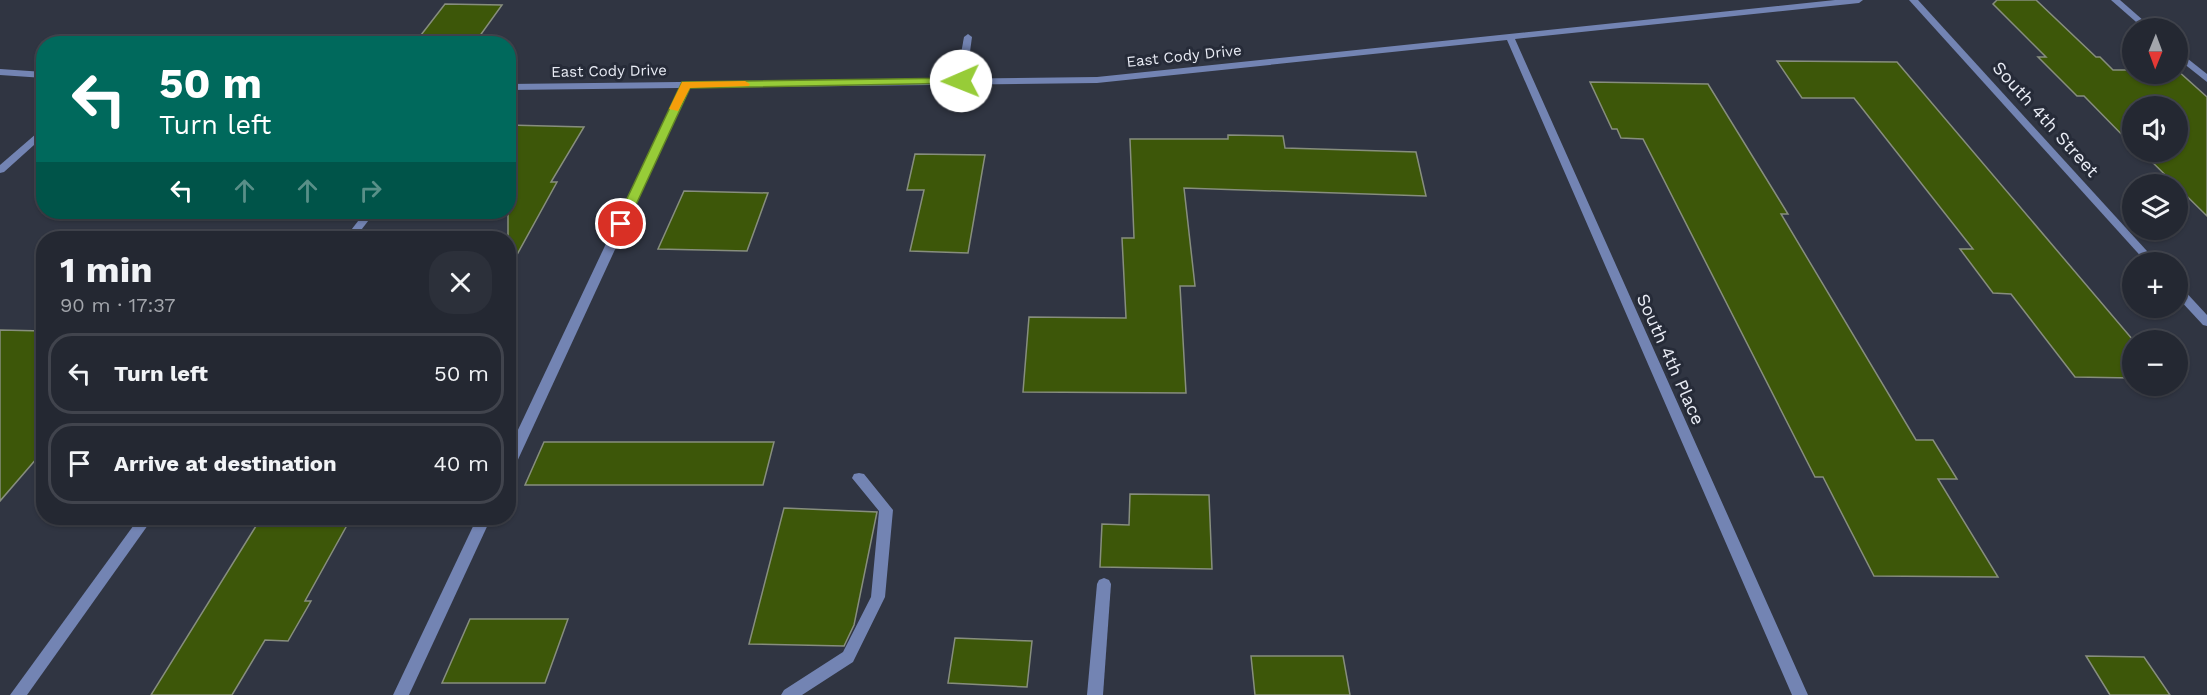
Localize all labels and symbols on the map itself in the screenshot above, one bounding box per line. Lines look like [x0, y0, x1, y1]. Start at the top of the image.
north arrow [2122, 18, 2188, 84]
street label: East Cody Drive [1125, 41, 1243, 71]
position arrow [929, 49, 993, 113]
street label: South 4th Street [1989, 57, 2104, 181]
street label: East Cody Drive [551, 61, 667, 81]
pin [595, 198, 646, 249]
street label: South 4th Place [1633, 290, 1709, 428]

